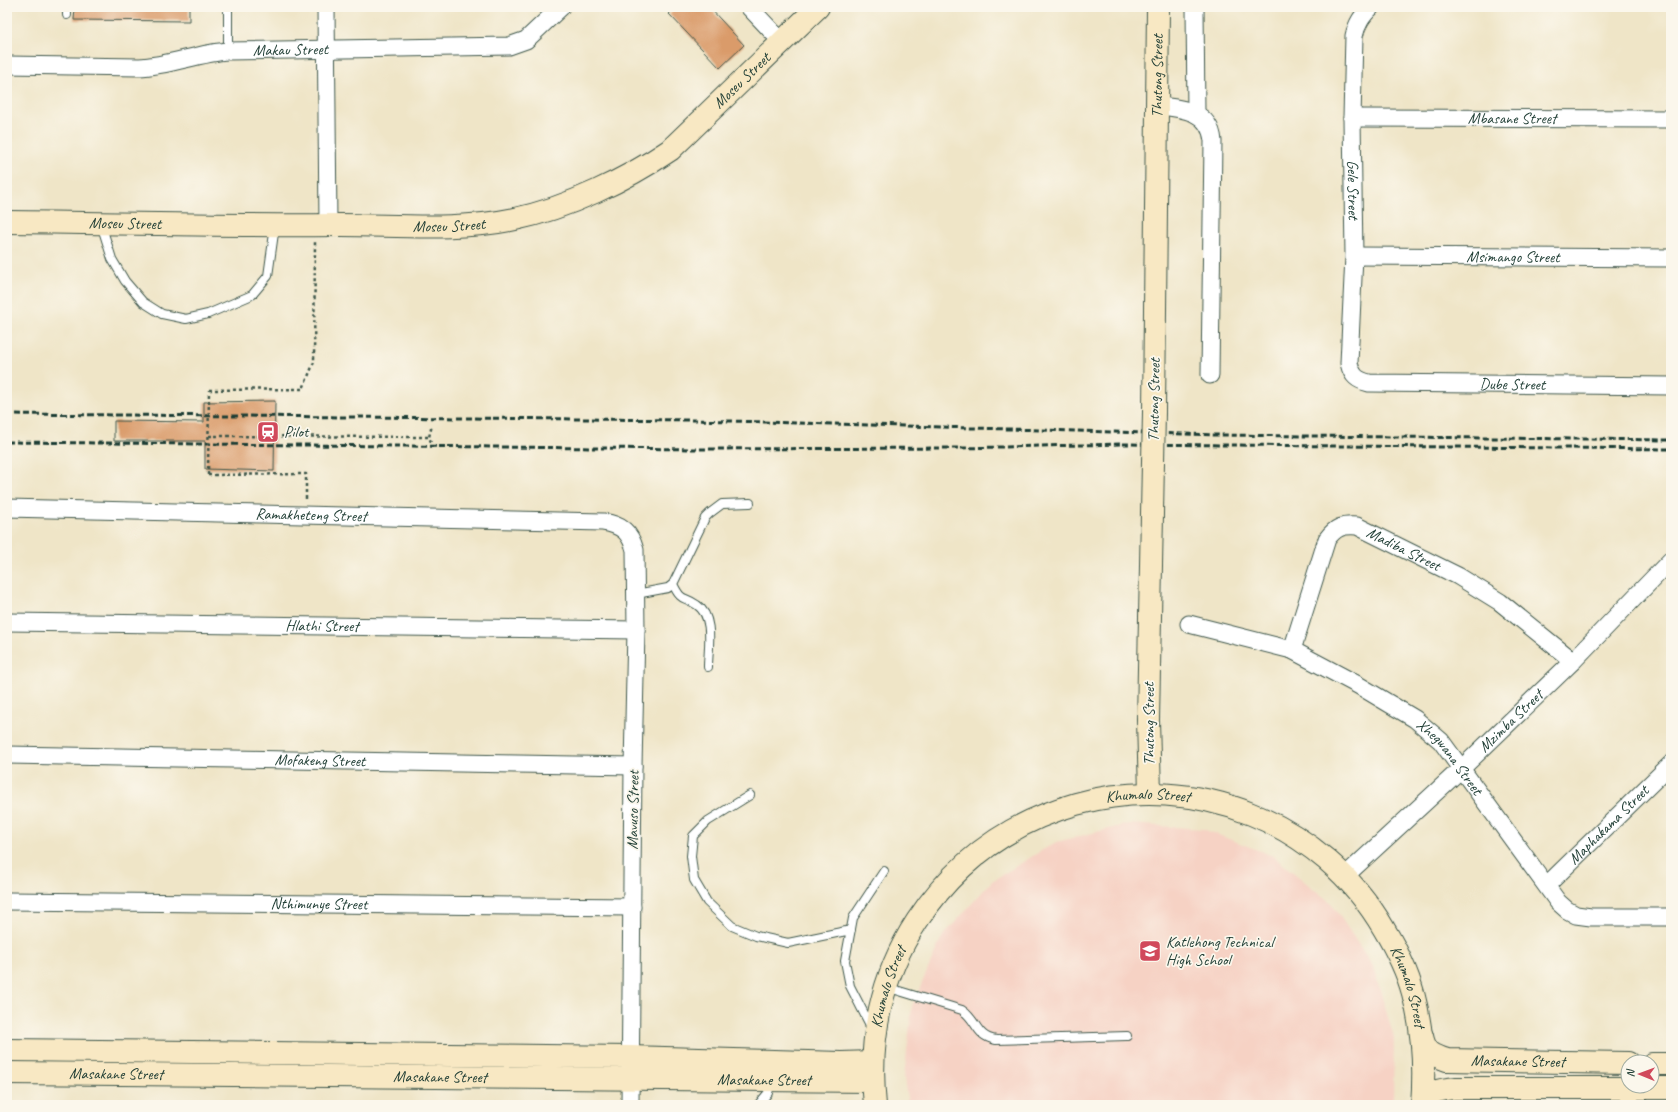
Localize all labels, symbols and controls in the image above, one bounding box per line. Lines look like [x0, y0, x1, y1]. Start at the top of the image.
street label: Thutong Street [1147, 33, 1168, 118]
street label: Makau Street [253, 39, 330, 61]
street label: Moseu Street [709, 47, 776, 113]
street label: Mbasane Street [1468, 108, 1559, 129]
street label: Gele Street [1343, 160, 1363, 221]
street label: Moseu Street [89, 213, 163, 234]
street label: Moseu Street [413, 214, 488, 237]
street label: Msimango Street [1466, 247, 1561, 267]
street label: Thutong Street [1143, 357, 1165, 442]
street label: Dube Street [1479, 374, 1547, 395]
station icon: Pilot [255, 419, 281, 445]
place label: Pilot [284, 422, 310, 442]
street label: Ramakheteng Street [255, 504, 369, 527]
street label: Madiba Street [1363, 522, 1445, 576]
street label: Hlathi Street [285, 616, 361, 637]
street label: Thutong Street [1139, 681, 1159, 766]
street label: Mzimba Street [1474, 684, 1549, 757]
street label: Xhegwana Street [1412, 715, 1488, 800]
street label: Mofakeng Street [274, 750, 367, 771]
street label: Mavuso Street [622, 769, 644, 850]
street label: Maphakama Street [1564, 780, 1654, 869]
street label: Khumalo Street [1104, 784, 1194, 807]
street label: Nthimunye Street [271, 894, 369, 914]
place label: Katlehong Technical High School [1166, 932, 1276, 970]
school or university icon: Katlehong Technical High School [1137, 938, 1163, 964]
street label: Khumalo Street [867, 940, 912, 1029]
street label: Khumalo Street [1385, 943, 1430, 1032]
street label: Masakane Street [1471, 1050, 1568, 1072]
north arrow [1620, 1054, 1660, 1094]
street label: Masakane Street [69, 1064, 166, 1084]
street label: Masakane Street [393, 1067, 490, 1087]
text: N [1623, 1068, 1637, 1077]
street label: Masakane Street [717, 1070, 814, 1090]

